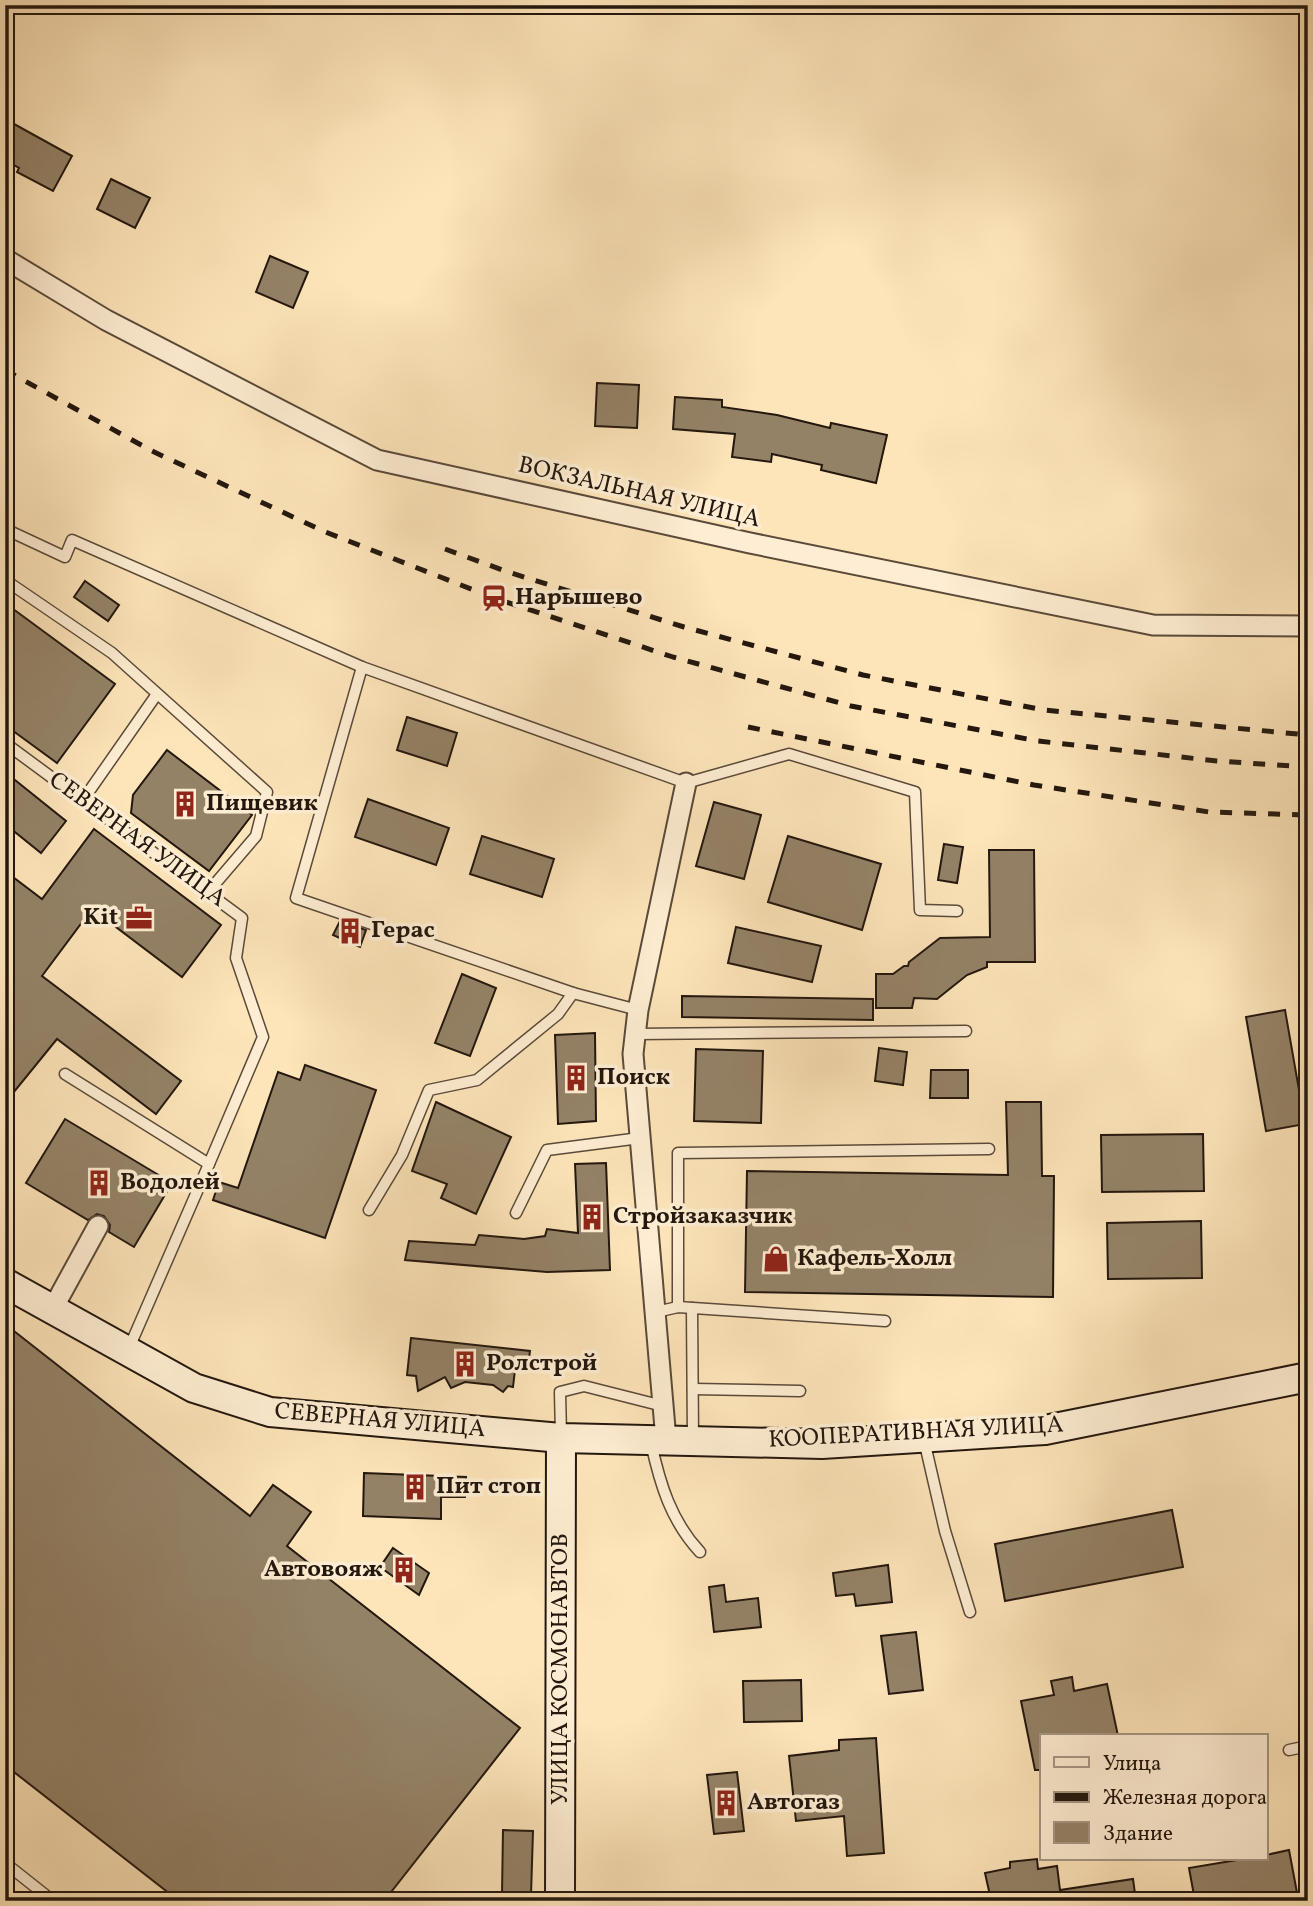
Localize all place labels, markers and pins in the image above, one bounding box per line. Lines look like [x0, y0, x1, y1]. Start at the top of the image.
place label: Нарышево [515, 581, 643, 615]
station icon: Нарышево [479, 583, 509, 613]
place label: Пищевик [206, 787, 318, 821]
building icon: Пищевик [170, 789, 200, 819]
place label: Kit [83, 901, 118, 935]
office icon: Kit [124, 903, 154, 933]
place label: Герас [371, 914, 435, 948]
building icon: Герас [335, 916, 365, 946]
place label: Поиск [597, 1061, 670, 1095]
building icon: Поиск [561, 1063, 591, 1093]
place label: Водолей [120, 1166, 220, 1200]
building icon: Водолей [84, 1168, 114, 1198]
place label: Стройзаказчик [613, 1200, 793, 1234]
building icon: Стройзаказчик [577, 1202, 607, 1232]
place label: Кафель-Холл [797, 1242, 952, 1276]
shop icon: Кафель-Холл [761, 1244, 791, 1274]
place label: Ролстрой [486, 1347, 597, 1381]
building icon: Ролстрой [450, 1349, 480, 1379]
place label: Пит стоп [436, 1470, 541, 1504]
building icon: Пит стоп [400, 1472, 430, 1502]
place label: Автовояж [264, 1553, 383, 1587]
building icon: Автовояж [389, 1555, 419, 1585]
place label: Автогаз [747, 1786, 840, 1820]
building icon: Автогаз [711, 1788, 741, 1818]

